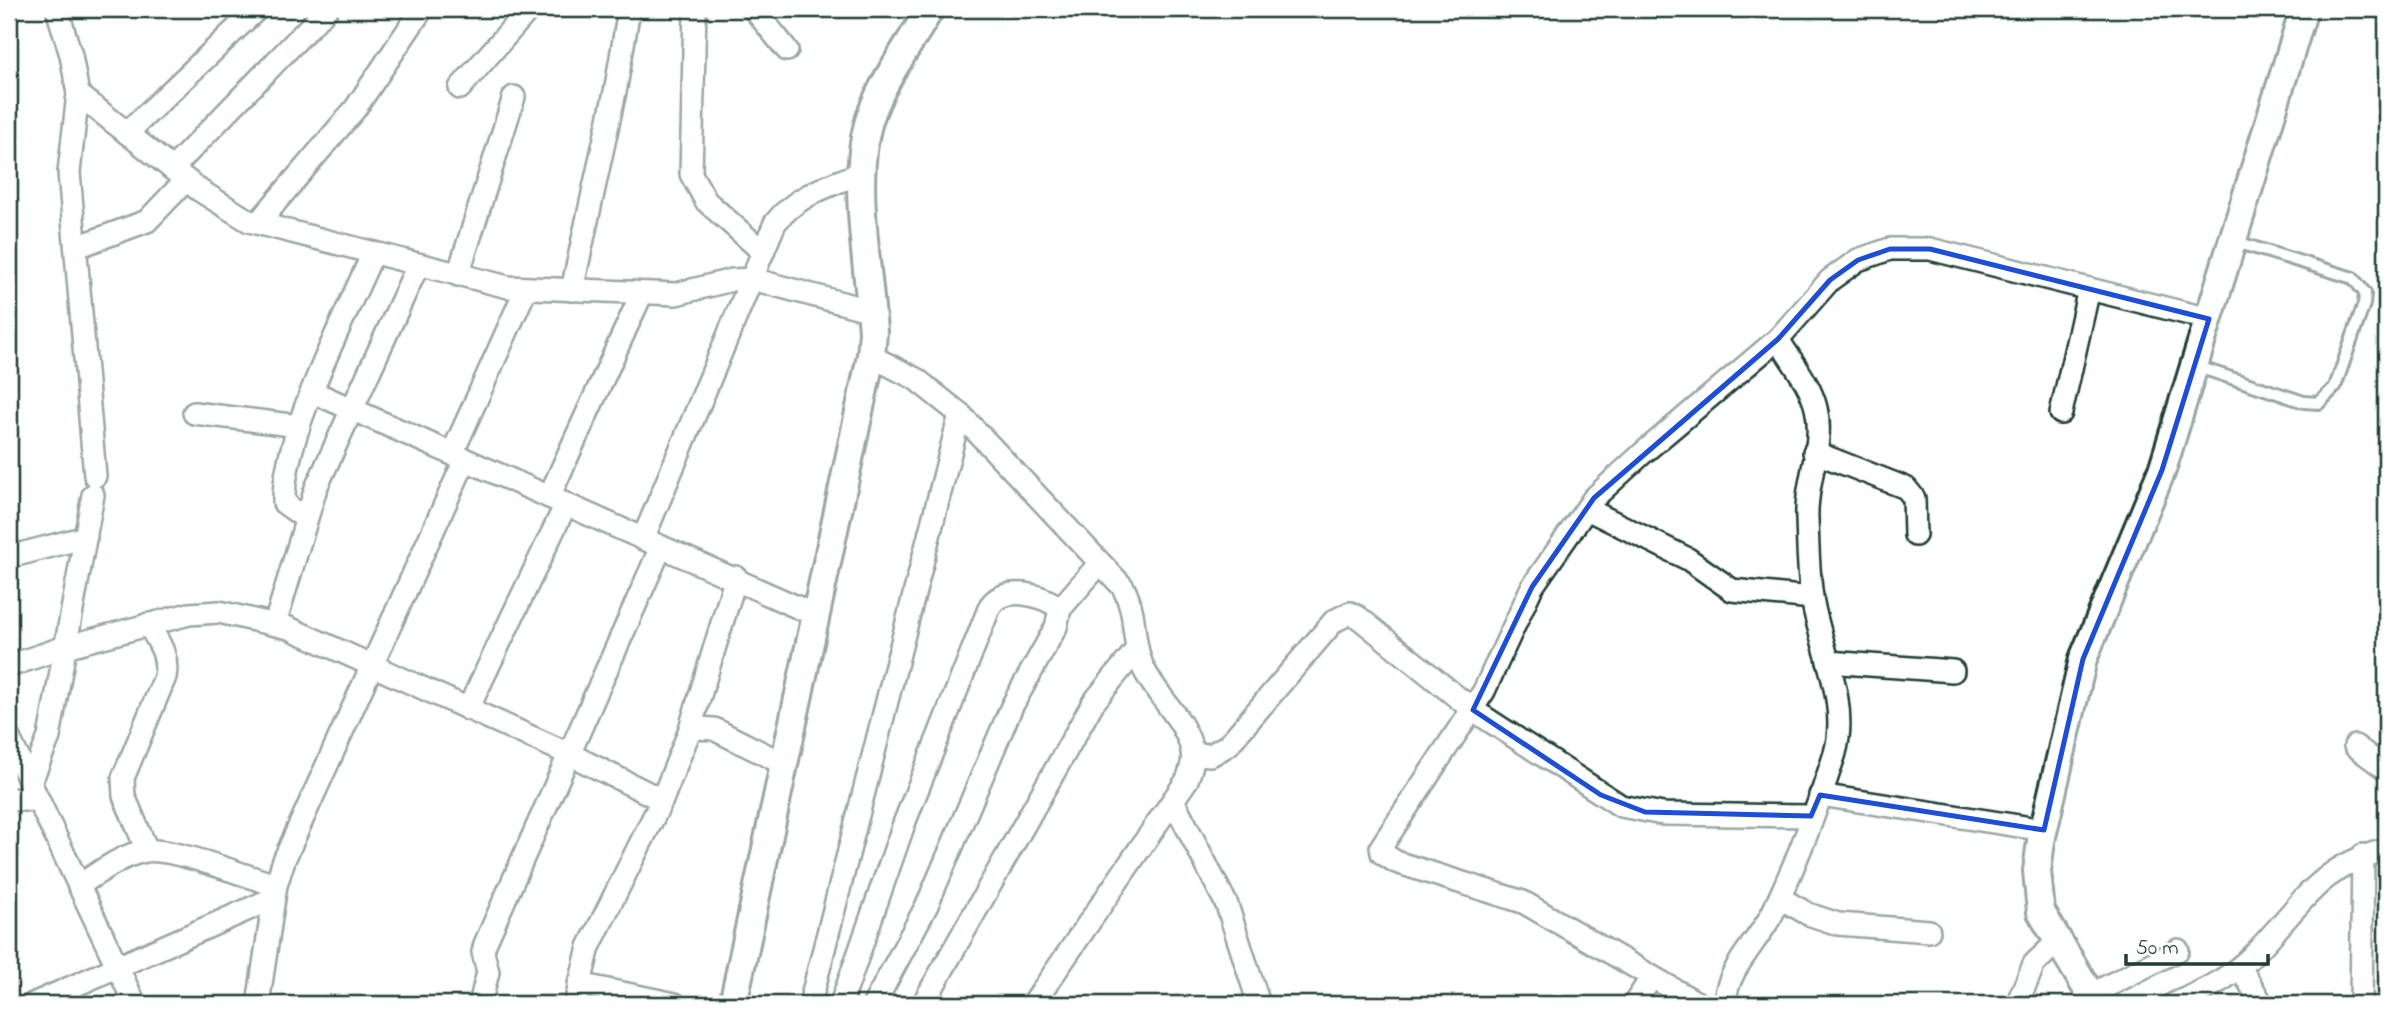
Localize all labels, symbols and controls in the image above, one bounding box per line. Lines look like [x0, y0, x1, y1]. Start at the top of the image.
scale bar [2126, 922, 2267, 966]
text: 50 m [2136, 934, 2179, 964]

